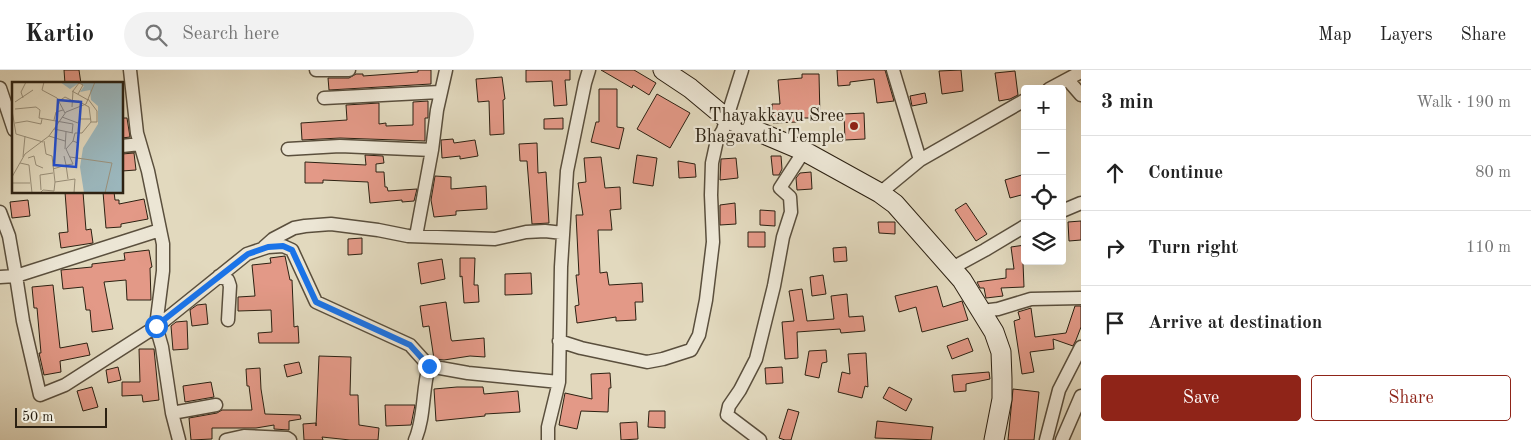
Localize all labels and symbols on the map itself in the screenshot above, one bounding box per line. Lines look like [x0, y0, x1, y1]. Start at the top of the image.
inset map [12, 82, 124, 194]
place label: Thayakkavu Sree Bhagavathi Temple [694, 107, 844, 146]
marker: Thayakkavu Sree Bhagavathi Temple [848, 120, 860, 132]
route start [145, 315, 168, 338]
route end [418, 355, 441, 378]
scale bar [15, 405, 108, 428]

